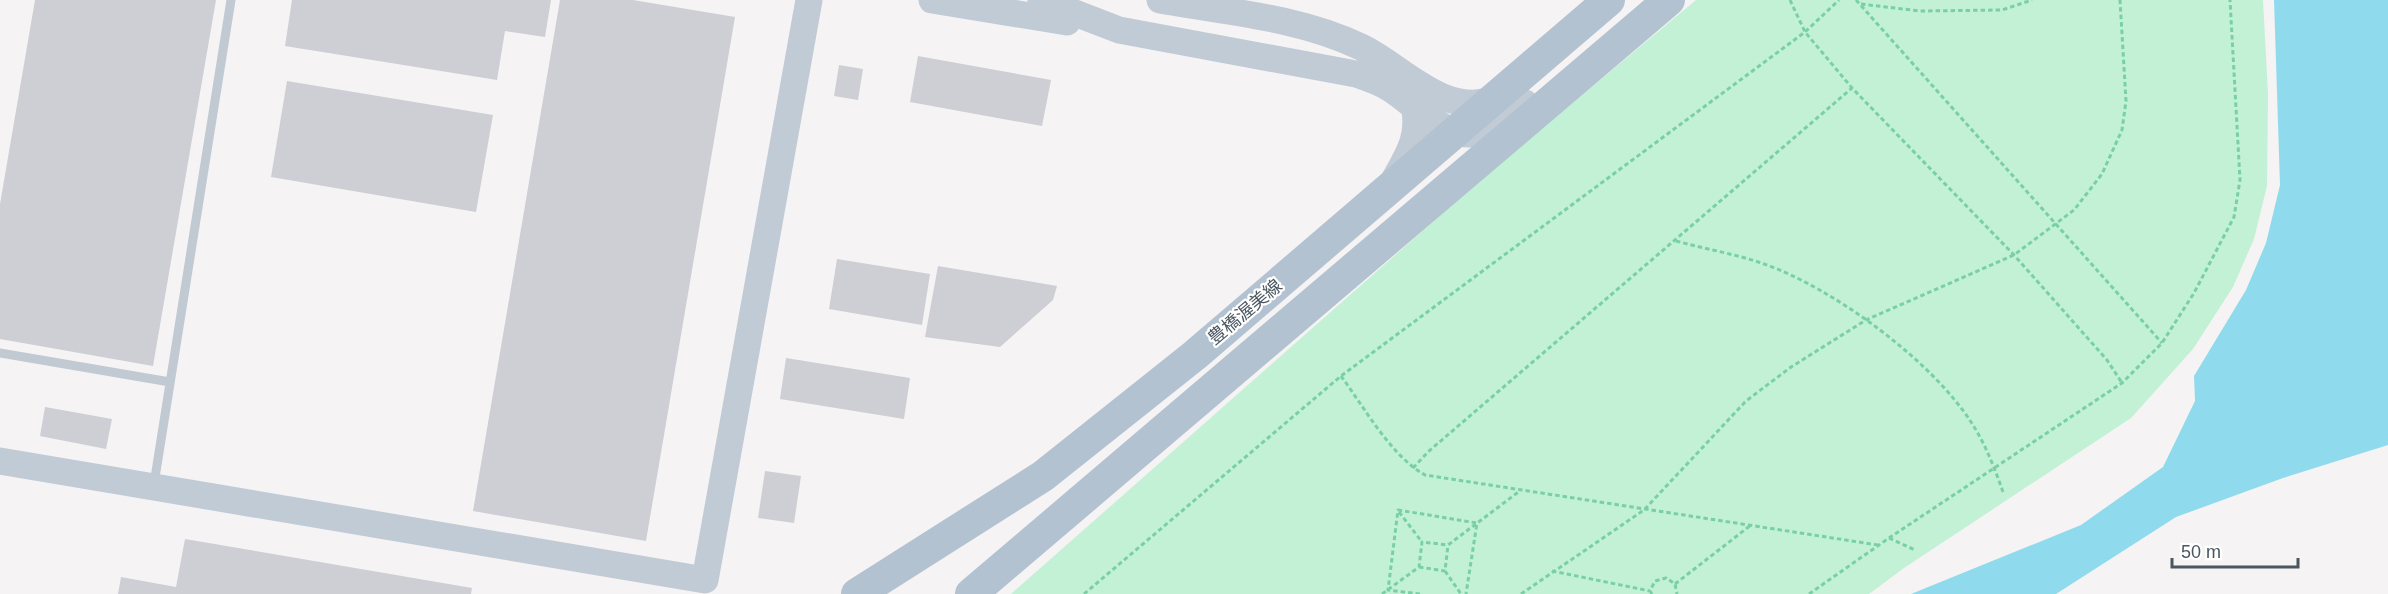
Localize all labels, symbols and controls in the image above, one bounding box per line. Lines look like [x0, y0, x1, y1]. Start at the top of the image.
street label: 豊橋渥美線 [1204, 275, 1286, 349]
scale bar [2172, 531, 2298, 569]
text: 50 m [2181, 542, 2221, 562]

